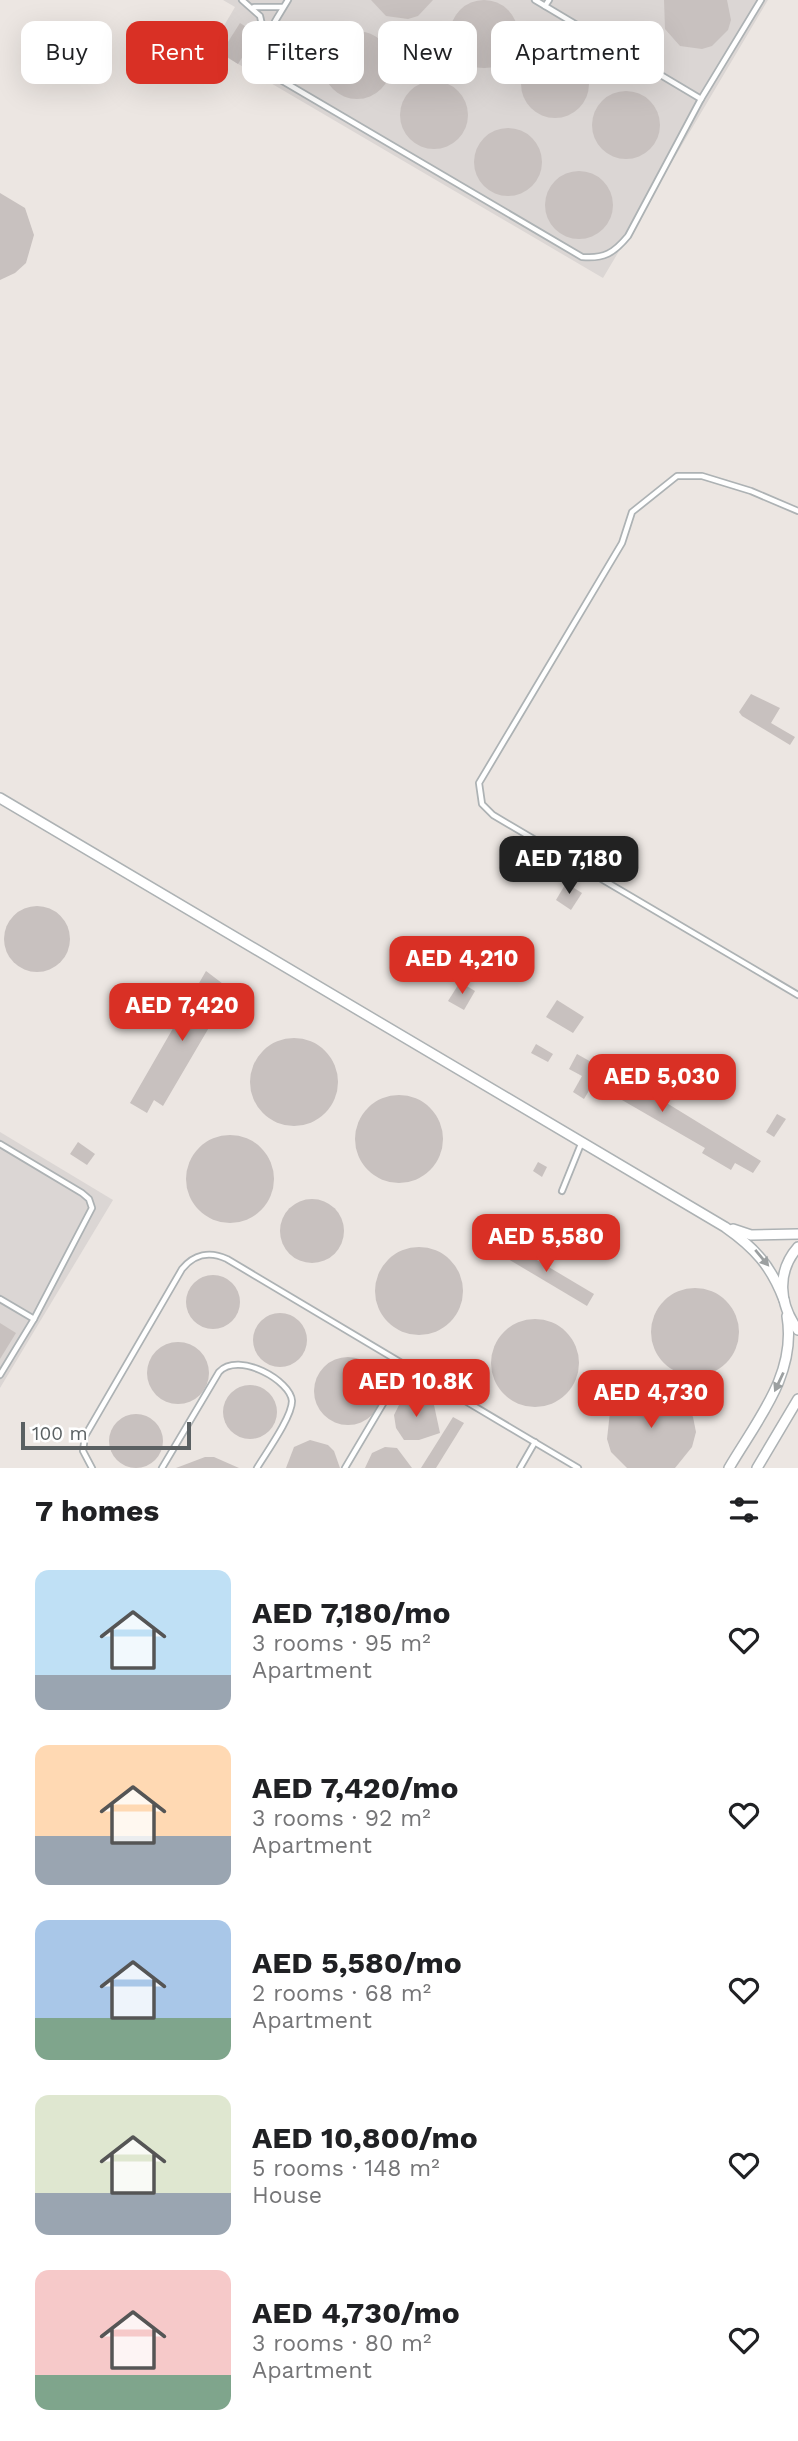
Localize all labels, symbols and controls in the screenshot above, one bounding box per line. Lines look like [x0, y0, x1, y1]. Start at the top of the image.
chip: Buy [21, 21, 112, 84]
chip: Rent [126, 21, 228, 84]
chip: Filters [242, 21, 364, 84]
chip: New [378, 21, 477, 84]
chip: Apartment [491, 21, 664, 84]
pin: AED 7,180 [489, 836, 649, 896]
text: AED 7,180 [515, 845, 623, 872]
pin: AED 4,210 [382, 936, 542, 996]
text: AED 4,210 [405, 945, 519, 972]
pin: AED 7,420 [102, 984, 262, 1043]
text: AED 7,420 [125, 992, 239, 1019]
pin: AED 5,030 [582, 1054, 742, 1114]
text: AED 5,030 [604, 1063, 720, 1090]
pin: AED 5,580 [466, 1214, 626, 1274]
text: AED 5,580 [488, 1223, 604, 1250]
one-way arrow [754, 1249, 769, 1267]
pin: AED 10.8K [336, 1360, 496, 1419]
text: AED 10.8K [359, 1368, 473, 1395]
pin: AED 4,730 [571, 1370, 731, 1430]
one-way arrow [773, 1372, 785, 1392]
text: AED 4,730 [594, 1379, 708, 1406]
scale bar [21, 1419, 191, 1451]
text: 100 m [32, 1422, 88, 1445]
icon: filters [725, 1491, 763, 1529]
text: 7 homes [35, 1493, 159, 1528]
text: AED 7,180/mo [252, 1595, 450, 1630]
icon: home [91, 1598, 175, 1682]
icon: heart [725, 1621, 763, 1659]
text: 3 rooms · 95 m² [252, 1630, 431, 1657]
text: Apartment [252, 1657, 372, 1684]
text: AED 7,420/mo [252, 1770, 459, 1805]
icon: home [91, 1773, 175, 1857]
icon: heart [725, 1796, 763, 1834]
text: 3 rooms · 92 m² [252, 1805, 431, 1832]
text: Apartment [252, 1832, 372, 1859]
text: AED 5,580/mo [252, 1945, 462, 1980]
icon: home [91, 1948, 175, 2032]
icon: heart [725, 1971, 763, 2009]
text: 2 rooms · 68 m² [252, 1980, 431, 2007]
text: Apartment [252, 2007, 372, 2034]
text: AED 10,800/mo [252, 2120, 478, 2155]
icon: home [91, 2123, 175, 2207]
icon: heart [725, 2146, 763, 2184]
text: 5 rooms · 148 m² [252, 2155, 440, 2182]
text: House [252, 2182, 322, 2209]
text: AED 4,730/mo [252, 2295, 460, 2330]
icon: home [91, 2298, 175, 2382]
icon: heart [725, 2321, 763, 2359]
text: 3 rooms · 80 m² [252, 2330, 431, 2357]
text: Apartment [252, 2357, 372, 2384]

